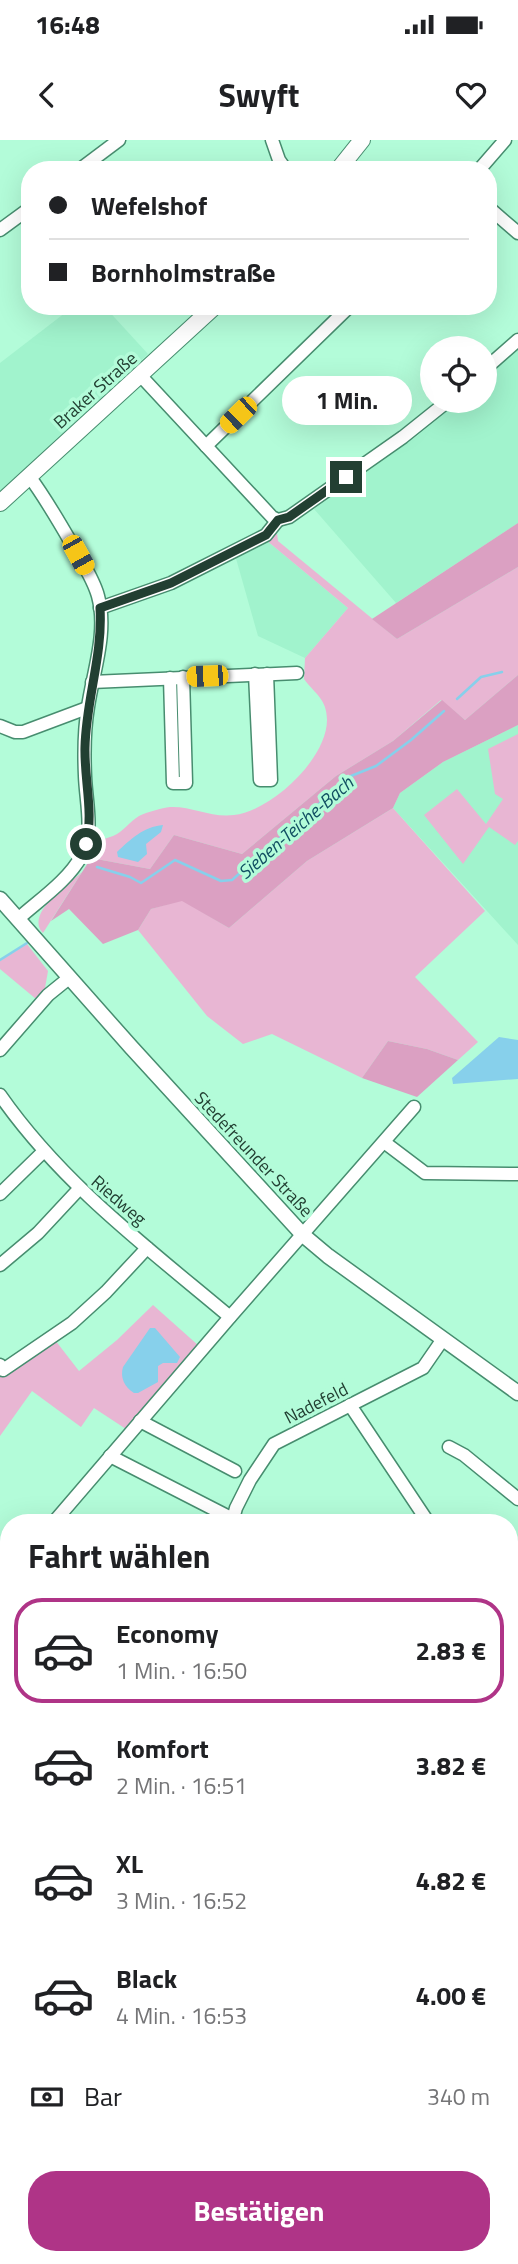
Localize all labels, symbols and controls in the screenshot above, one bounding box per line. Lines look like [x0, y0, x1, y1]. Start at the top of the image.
text: 16:48 [35, 5, 100, 44]
text: Swyft [219, 71, 299, 119]
icon: back [28, 76, 66, 114]
icon: heart [452, 76, 490, 114]
text: Wefelshof [91, 186, 207, 225]
text: Bornholmstraße [91, 253, 276, 292]
map controls [420, 336, 497, 413]
button: locate [420, 336, 497, 413]
street label: Braker Straße [47, 345, 143, 435]
callout: 1 Min. [281, 376, 411, 424]
text: 1 Min. [316, 383, 378, 418]
car [216, 393, 261, 437]
route end [330, 461, 362, 493]
car [59, 532, 98, 578]
car [186, 665, 229, 687]
water label: Sieben-Teiche-Bach [231, 768, 360, 886]
route start [70, 828, 102, 860]
street label: Stedefreunder Straße [188, 1085, 320, 1223]
street label: Riedweg [85, 1168, 153, 1232]
street label: Nadefeld [279, 1375, 353, 1431]
text: Fahrt wählen [28, 1532, 211, 1580]
text: Economy [116, 1614, 218, 1653]
icon: car [32, 1619, 95, 1682]
text: 2.83 € [415, 1631, 486, 1670]
text: 1 Min. · 16:50 [116, 1653, 247, 1688]
text: Komfort [116, 1729, 209, 1768]
icon: car [32, 1734, 95, 1797]
text: 3.82 € [415, 1746, 486, 1785]
text: 2 Min. · 16:51 [116, 1768, 247, 1803]
text: XL [116, 1844, 143, 1883]
icon: car [32, 1849, 95, 1912]
text: 4.82 € [415, 1861, 486, 1900]
text: 3 Min. · 16:52 [116, 1883, 247, 1918]
text: Black [116, 1959, 177, 1998]
icon: car [32, 1964, 95, 2027]
text: 4.00 € [415, 1976, 486, 2015]
text: 4 Min. · 16:53 [116, 1998, 247, 2033]
text: Bar [84, 2077, 122, 2116]
icon: cash [28, 2078, 66, 2116]
text: 340 m [427, 2079, 490, 2114]
button: Bestätigen [28, 2171, 490, 2251]

